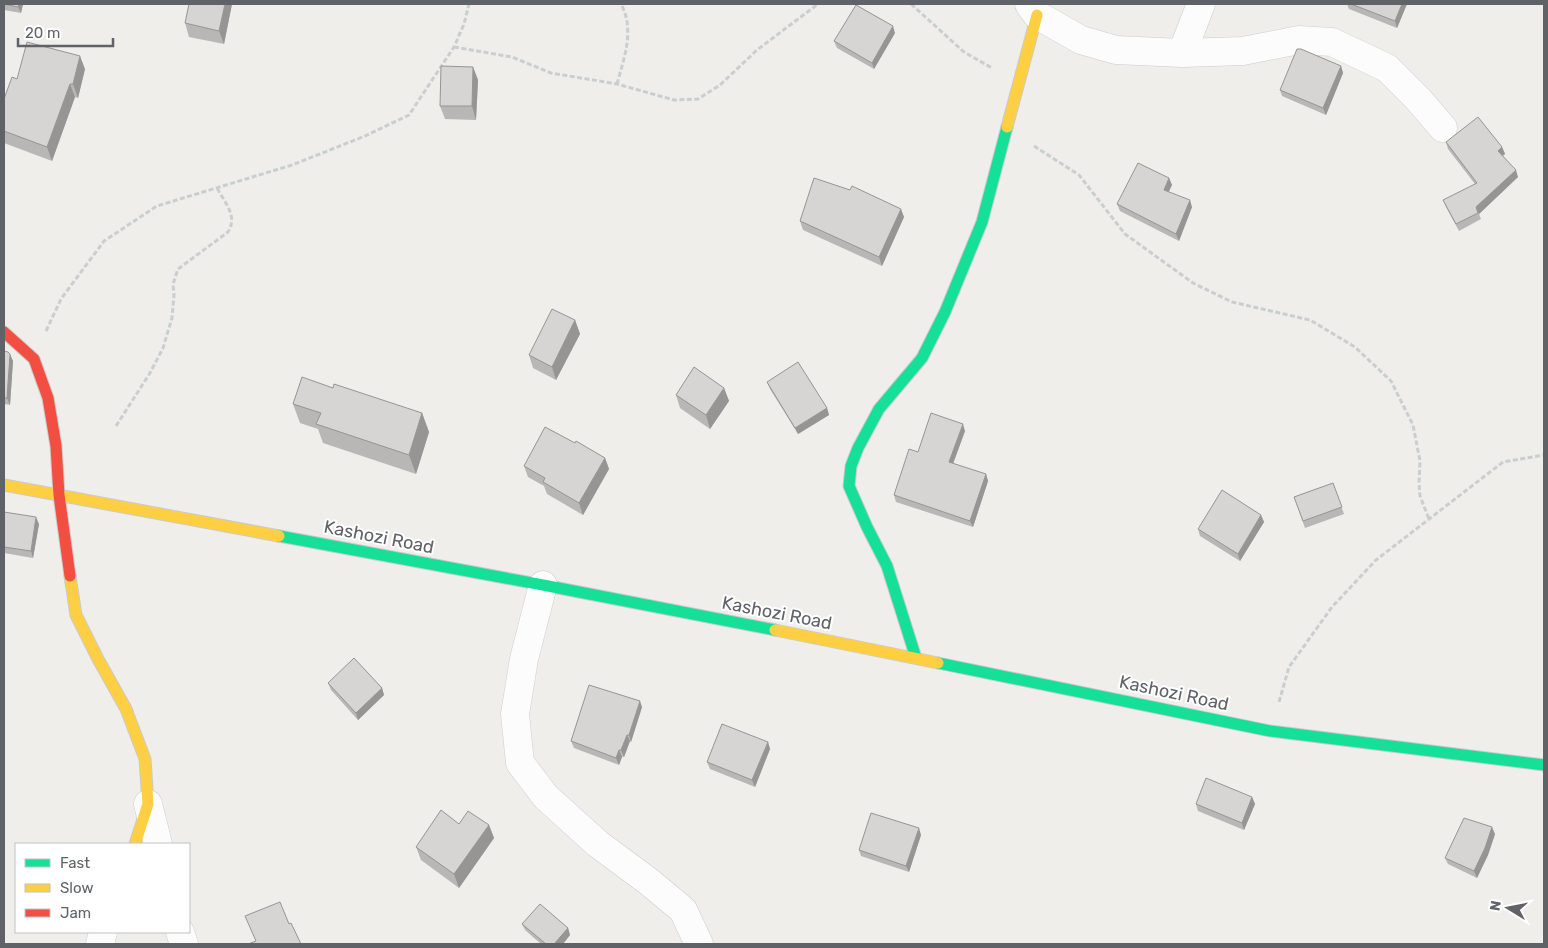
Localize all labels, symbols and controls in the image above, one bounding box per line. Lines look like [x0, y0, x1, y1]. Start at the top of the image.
scale bar [18, 15, 112, 47]
text: 20 m [25, 24, 60, 42]
street label: Kashozi Road [322, 516, 436, 558]
street label: Kashozi Road [720, 592, 834, 634]
street label: Kashozi Road [1117, 671, 1231, 715]
legend [15, 843, 190, 933]
text: Fast [60, 854, 90, 872]
text: Slow [60, 879, 93, 897]
north arrow [1483, 883, 1533, 933]
text: N [1486, 899, 1505, 912]
text: Jam [60, 904, 91, 922]

